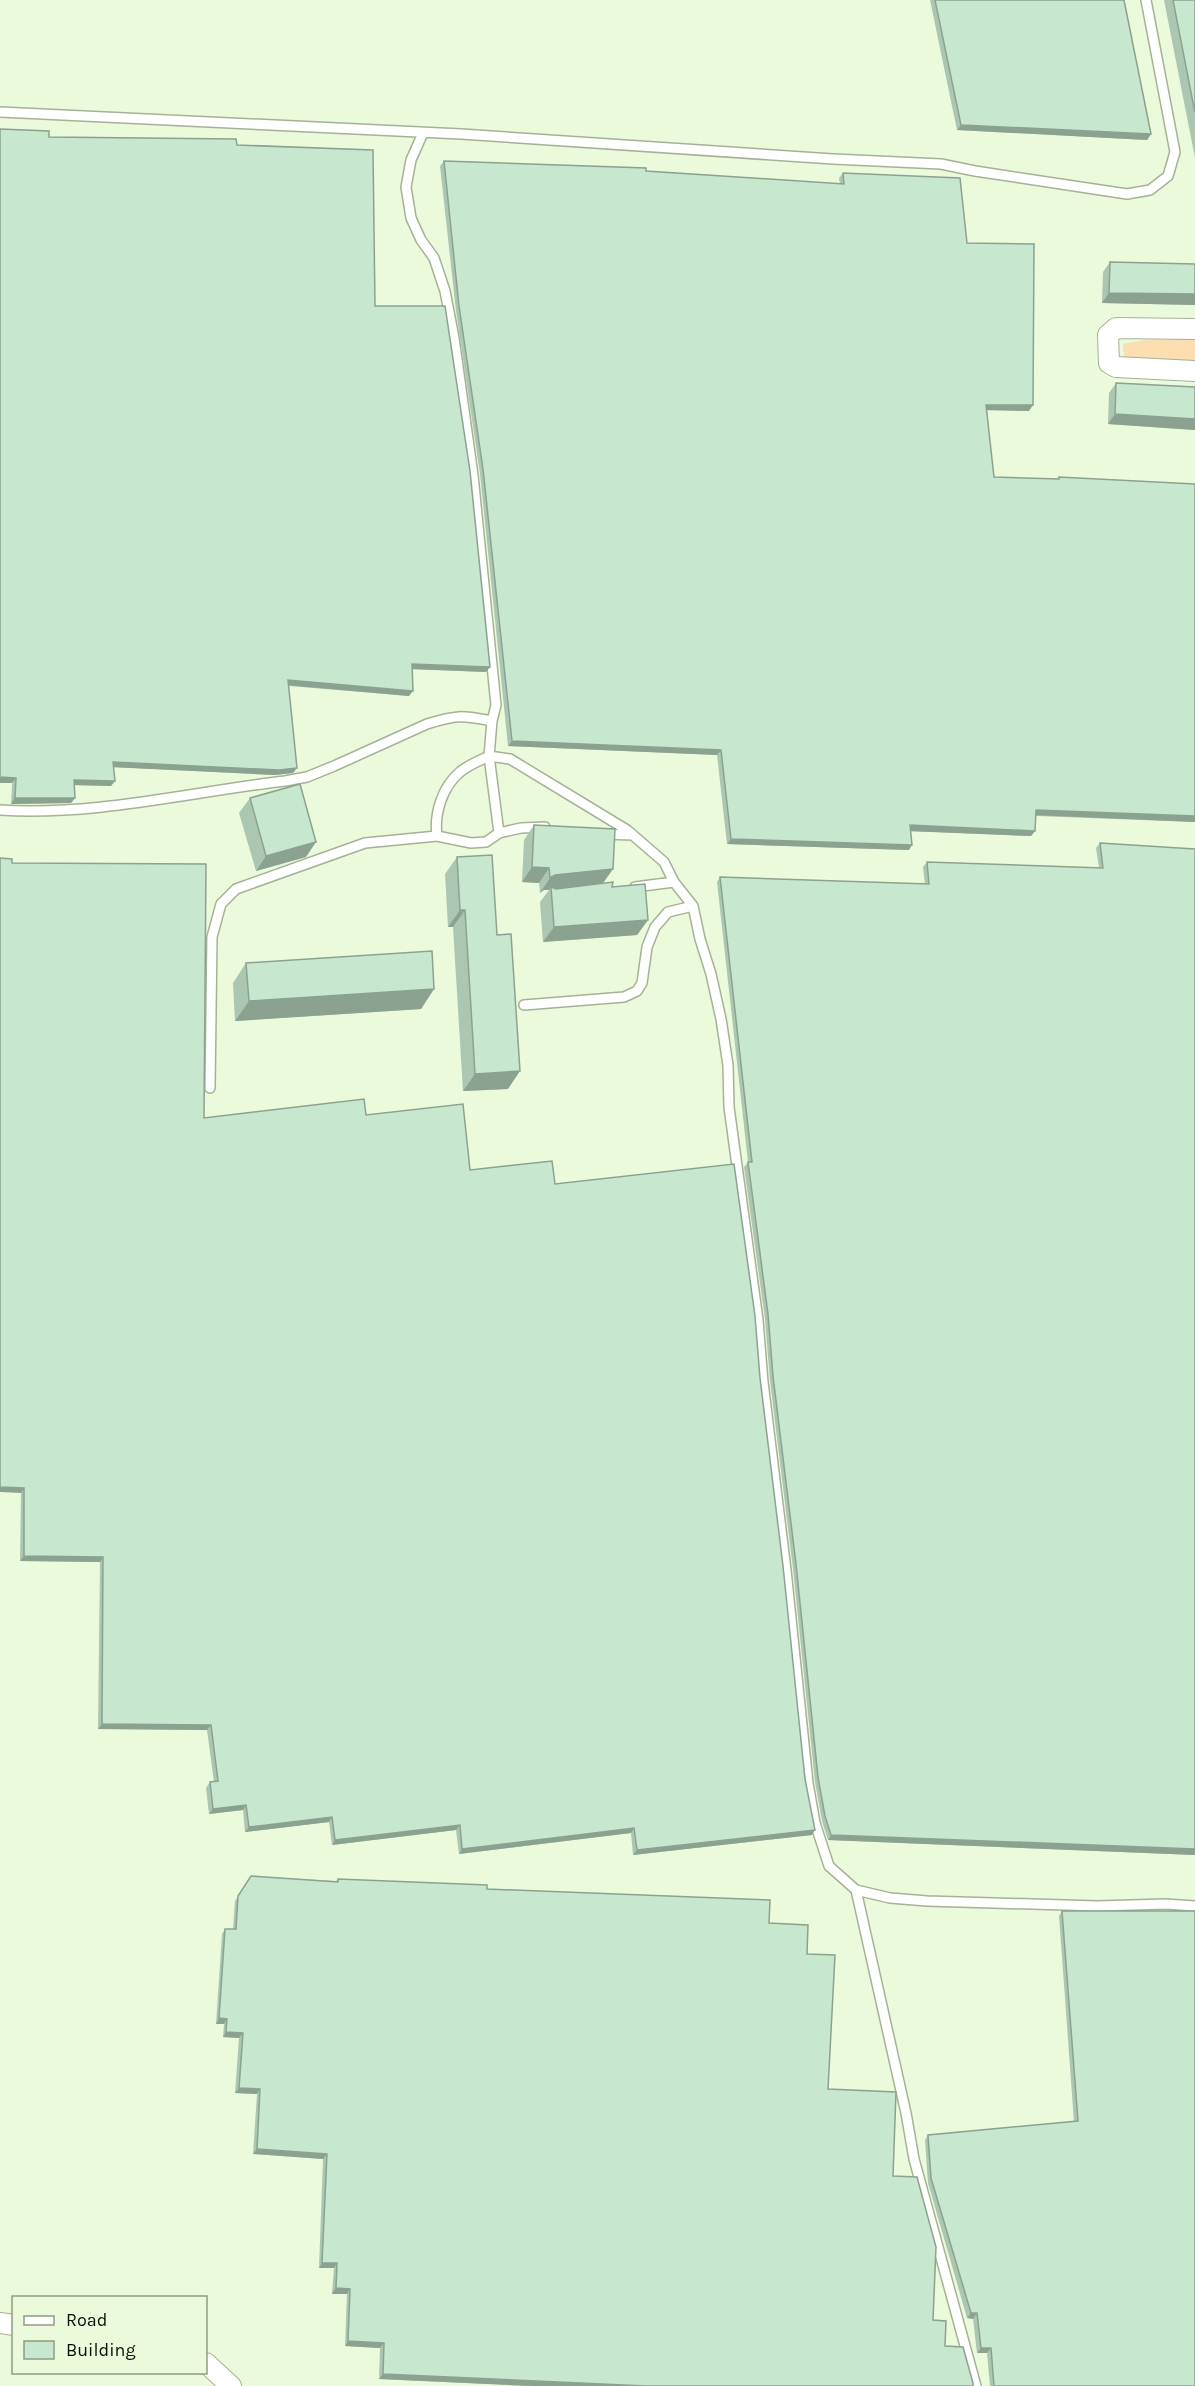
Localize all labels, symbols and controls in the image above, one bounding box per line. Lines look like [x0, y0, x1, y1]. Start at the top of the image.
legend [12, 2296, 207, 2374]
text: Road [66, 2309, 107, 2331]
text: Building [66, 2339, 136, 2361]

